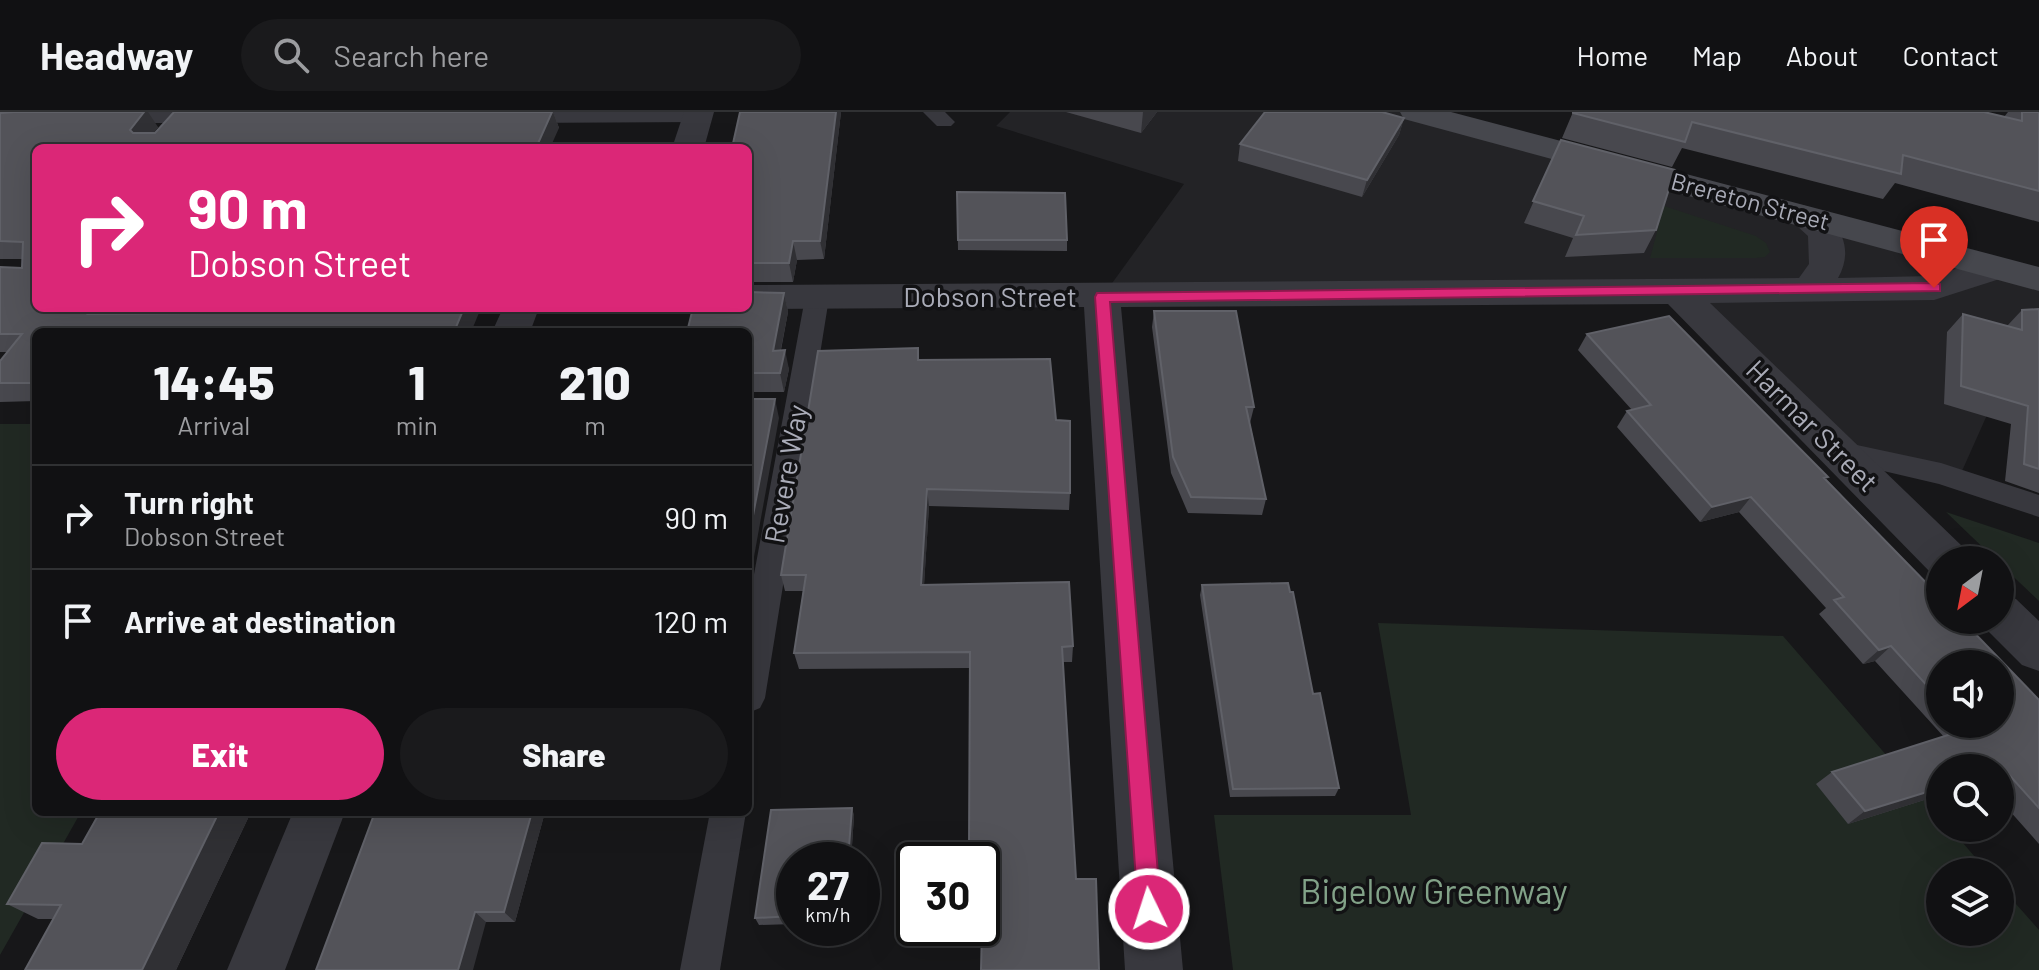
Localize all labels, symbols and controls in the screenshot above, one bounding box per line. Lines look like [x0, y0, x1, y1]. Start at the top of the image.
search box [241, 19, 801, 91]
text: Headway [40, 32, 193, 78]
icon: search [269, 33, 313, 77]
text: Search here [333, 37, 489, 73]
text: Home [1577, 38, 1648, 72]
text: Map [1692, 38, 1742, 72]
text: About [1786, 38, 1858, 72]
text: Contact [1902, 38, 1999, 72]
street label: Brereton Street [1668, 166, 1833, 236]
text: 90 m [188, 173, 308, 240]
icon: right [56, 176, 160, 280]
pin [1900, 206, 1968, 288]
icon: arrive [1912, 218, 1956, 262]
text: Dobson Street [188, 241, 411, 284]
street label: Dobson Street [903, 279, 1077, 313]
text: 14:45 [153, 352, 274, 410]
text: 1 [408, 352, 425, 410]
text: 210 [559, 352, 631, 410]
street label: Harmar Street [1740, 352, 1886, 498]
street label: Revere Way [756, 402, 814, 546]
text: Arrival [178, 409, 250, 440]
text: min [396, 409, 438, 440]
text: m [584, 409, 606, 440]
text: Turn right [124, 484, 254, 520]
icon: right [56, 495, 100, 539]
text: 90 m [665, 499, 728, 535]
text: Dobson Street [124, 520, 285, 551]
north arrow [1926, 546, 2014, 634]
map controls [1926, 546, 2014, 946]
icon: arrive [56, 599, 100, 643]
text: Arrive at destination [124, 603, 396, 639]
text: 120 m [654, 603, 728, 639]
button: sound [1926, 650, 2014, 738]
button: Exit [56, 708, 384, 800]
button: Share [400, 708, 728, 800]
button: search [1926, 754, 2014, 842]
speed limit sign: 30 [896, 842, 1000, 946]
button: layers [1926, 858, 2014, 946]
text: 27 [807, 860, 849, 908]
position arrow [1107, 867, 1191, 951]
park label: Bigelow Greenway [1300, 870, 1568, 911]
text: km/h [805, 902, 851, 926]

